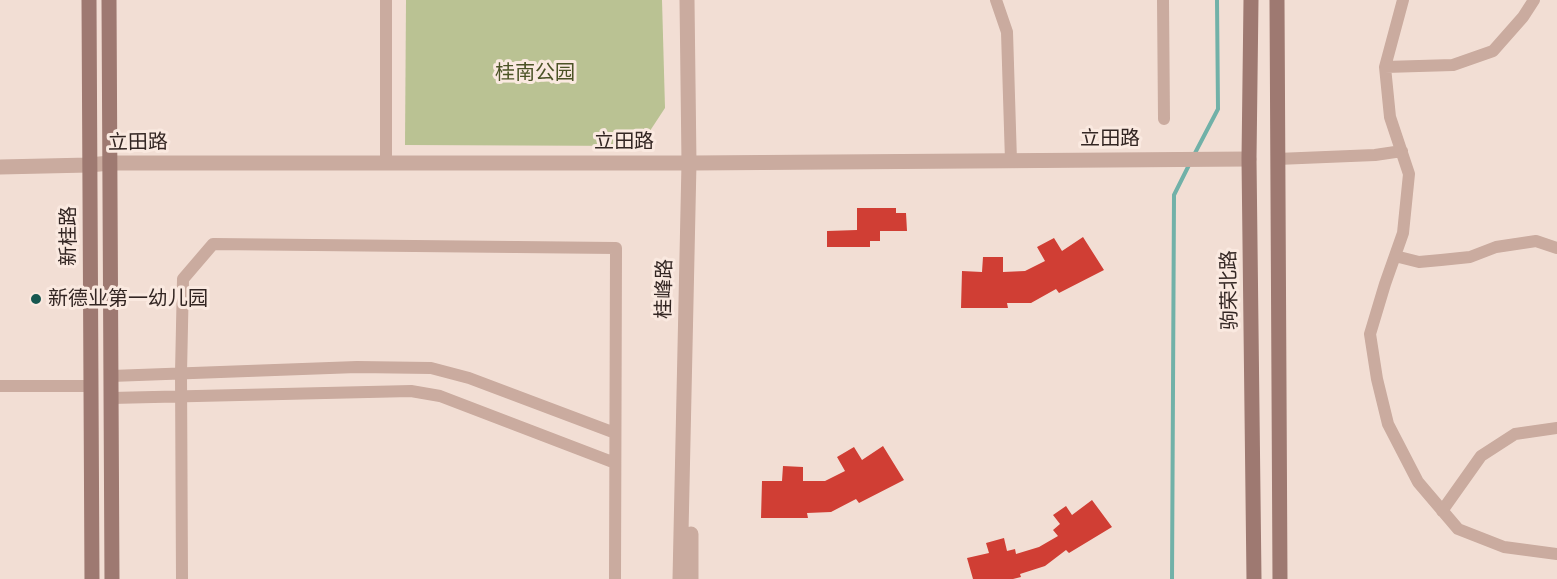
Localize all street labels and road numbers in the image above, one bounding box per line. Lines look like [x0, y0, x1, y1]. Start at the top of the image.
street label: 立田路 [1080, 127, 1140, 151]
street label: 立田路 [108, 130, 168, 156]
street label: 立田路 [594, 130, 654, 154]
street label: 新桂路 [57, 206, 81, 266]
street label: 驹荣北路 [1217, 250, 1243, 330]
street label: 桂峰路 [652, 259, 678, 319]

